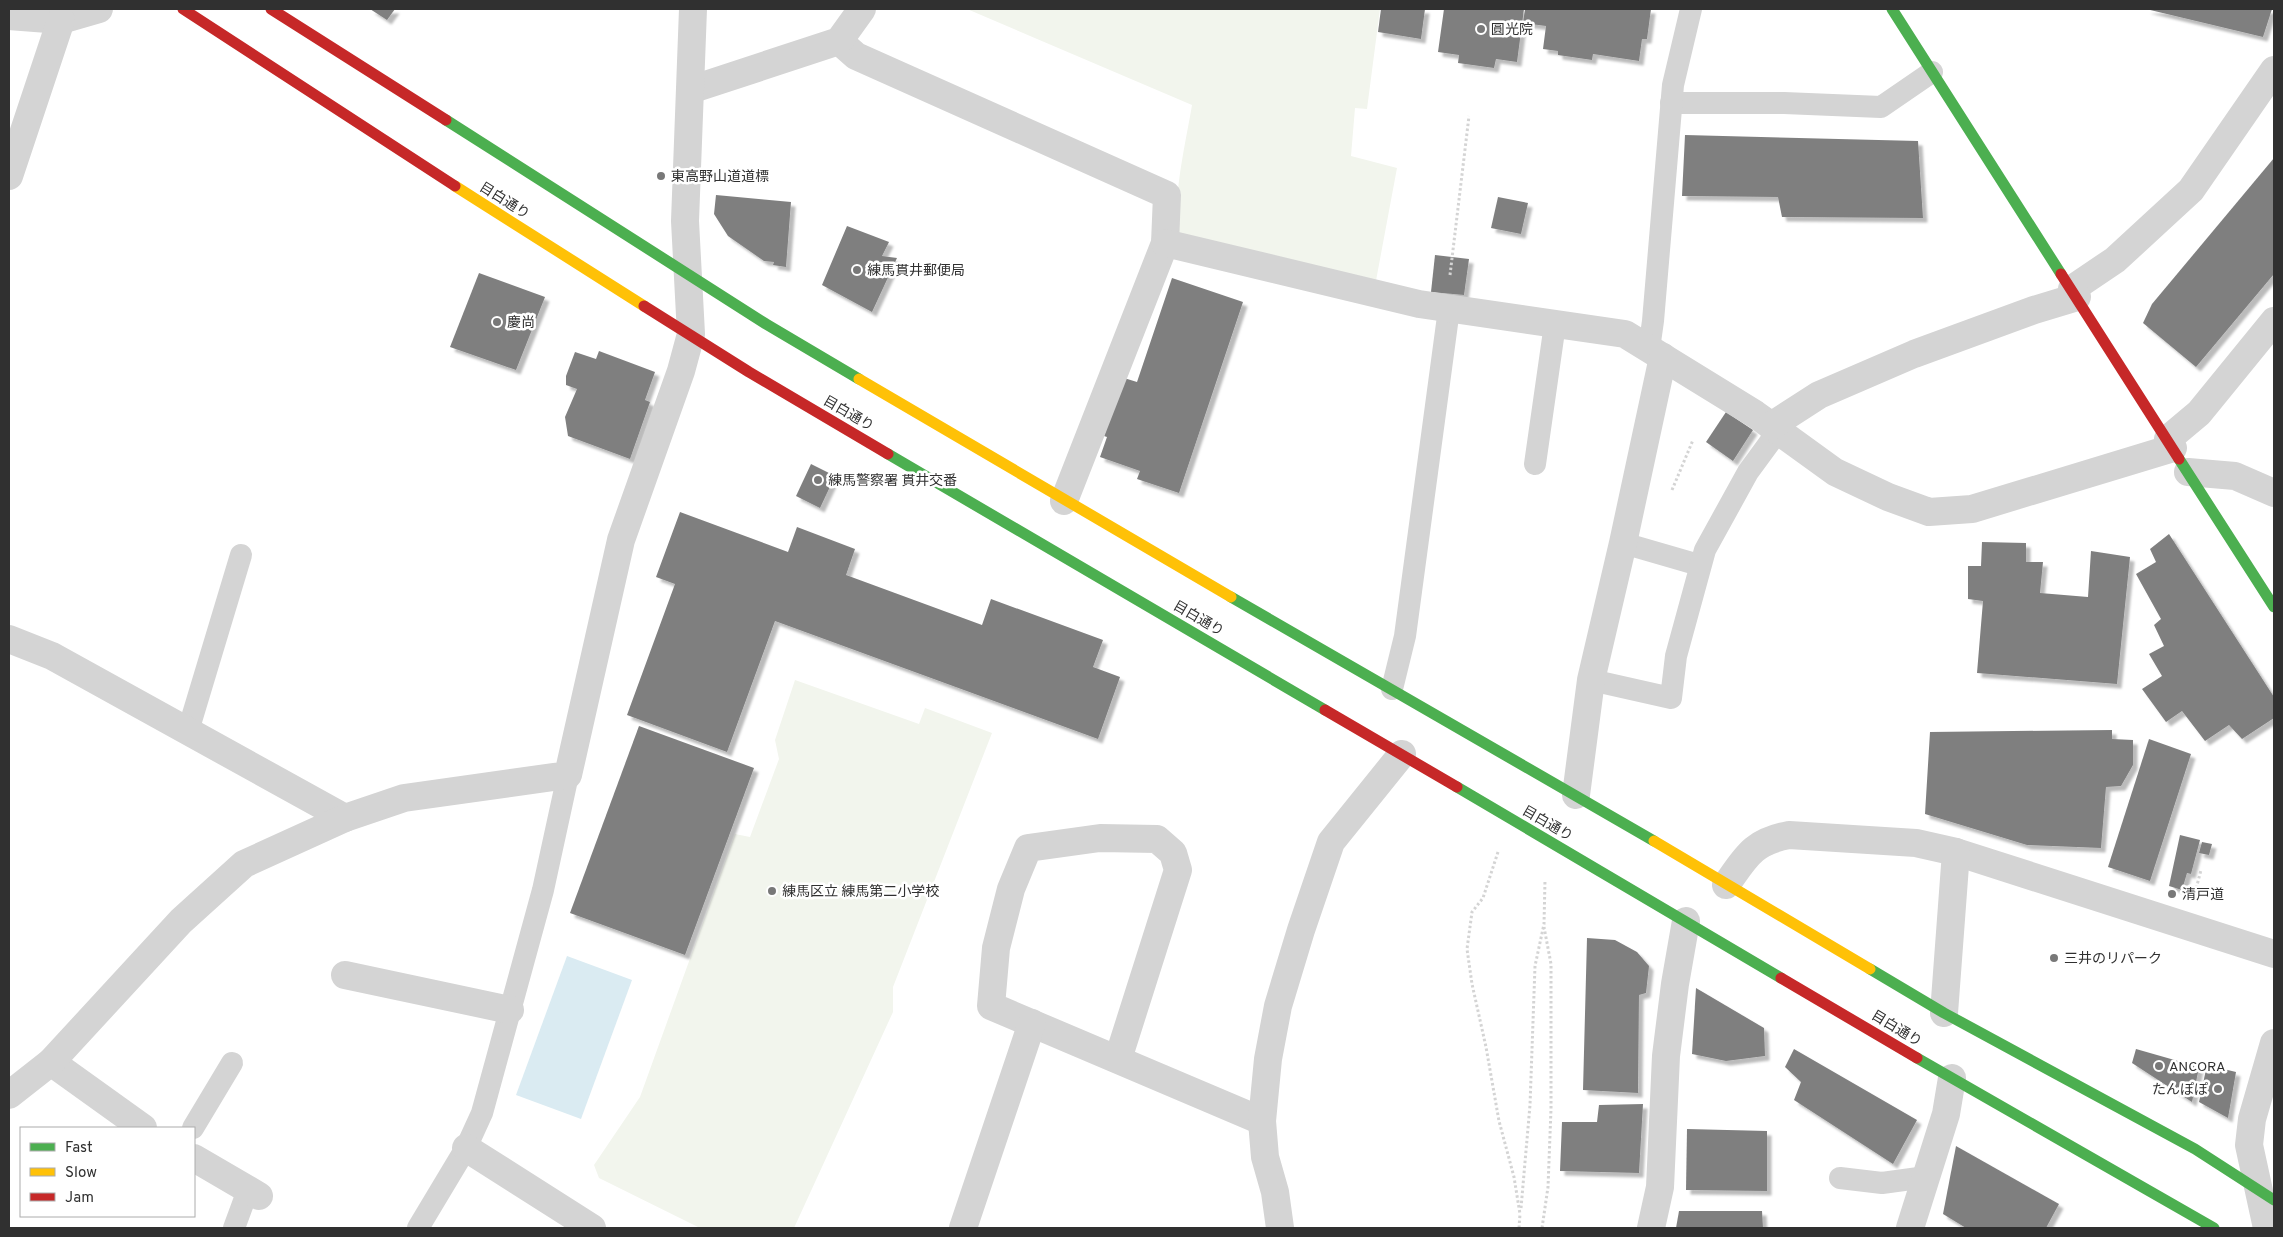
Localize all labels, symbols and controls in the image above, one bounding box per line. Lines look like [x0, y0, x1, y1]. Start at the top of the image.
place label: 圓光院 [1491, 22, 1533, 39]
marker: 圓光院 [1475, 23, 1487, 35]
place label: 東高野山道道標 [671, 169, 769, 186]
marker: 東高野山道道標 [655, 170, 667, 182]
street label: 目白通り [476, 179, 532, 223]
place label: 練馬貫井郵便局 [867, 262, 965, 280]
marker: 練馬貫井郵便局 [851, 264, 863, 276]
place label: 慶尚 [507, 315, 535, 332]
marker: 慶尚 [491, 316, 503, 328]
street label: 目白通り [820, 393, 877, 436]
place label: 練馬警察署 貫井交番 [828, 472, 957, 490]
marker: 練馬警察署 貫井交番 [812, 474, 824, 486]
street label: 目白通り [1170, 598, 1227, 641]
street label: 目白通り [1519, 803, 1576, 846]
place label: 練馬区立 練馬第二小学校 [782, 883, 939, 901]
marker: 練馬区立 練馬第二小学校 [766, 885, 778, 897]
place label: 清戸道 [2182, 887, 2224, 904]
marker: 清戸道 [2166, 888, 2178, 900]
place label: 三井のリパーク [2064, 950, 2162, 968]
marker: 三井のリパーク [2048, 952, 2060, 964]
street label: 目白通り [1868, 1008, 1925, 1051]
place label: ANCORA [2169, 1059, 2226, 1076]
marker: ANCORA [2153, 1060, 2165, 1072]
place label: たんぽぽ [2152, 1082, 2208, 1099]
marker: たんぽぽ [2212, 1083, 2224, 1095]
legend [20, 1127, 195, 1217]
text: Fast [65, 1139, 93, 1158]
text: Slow [65, 1164, 97, 1183]
text: Jam [65, 1189, 94, 1208]

